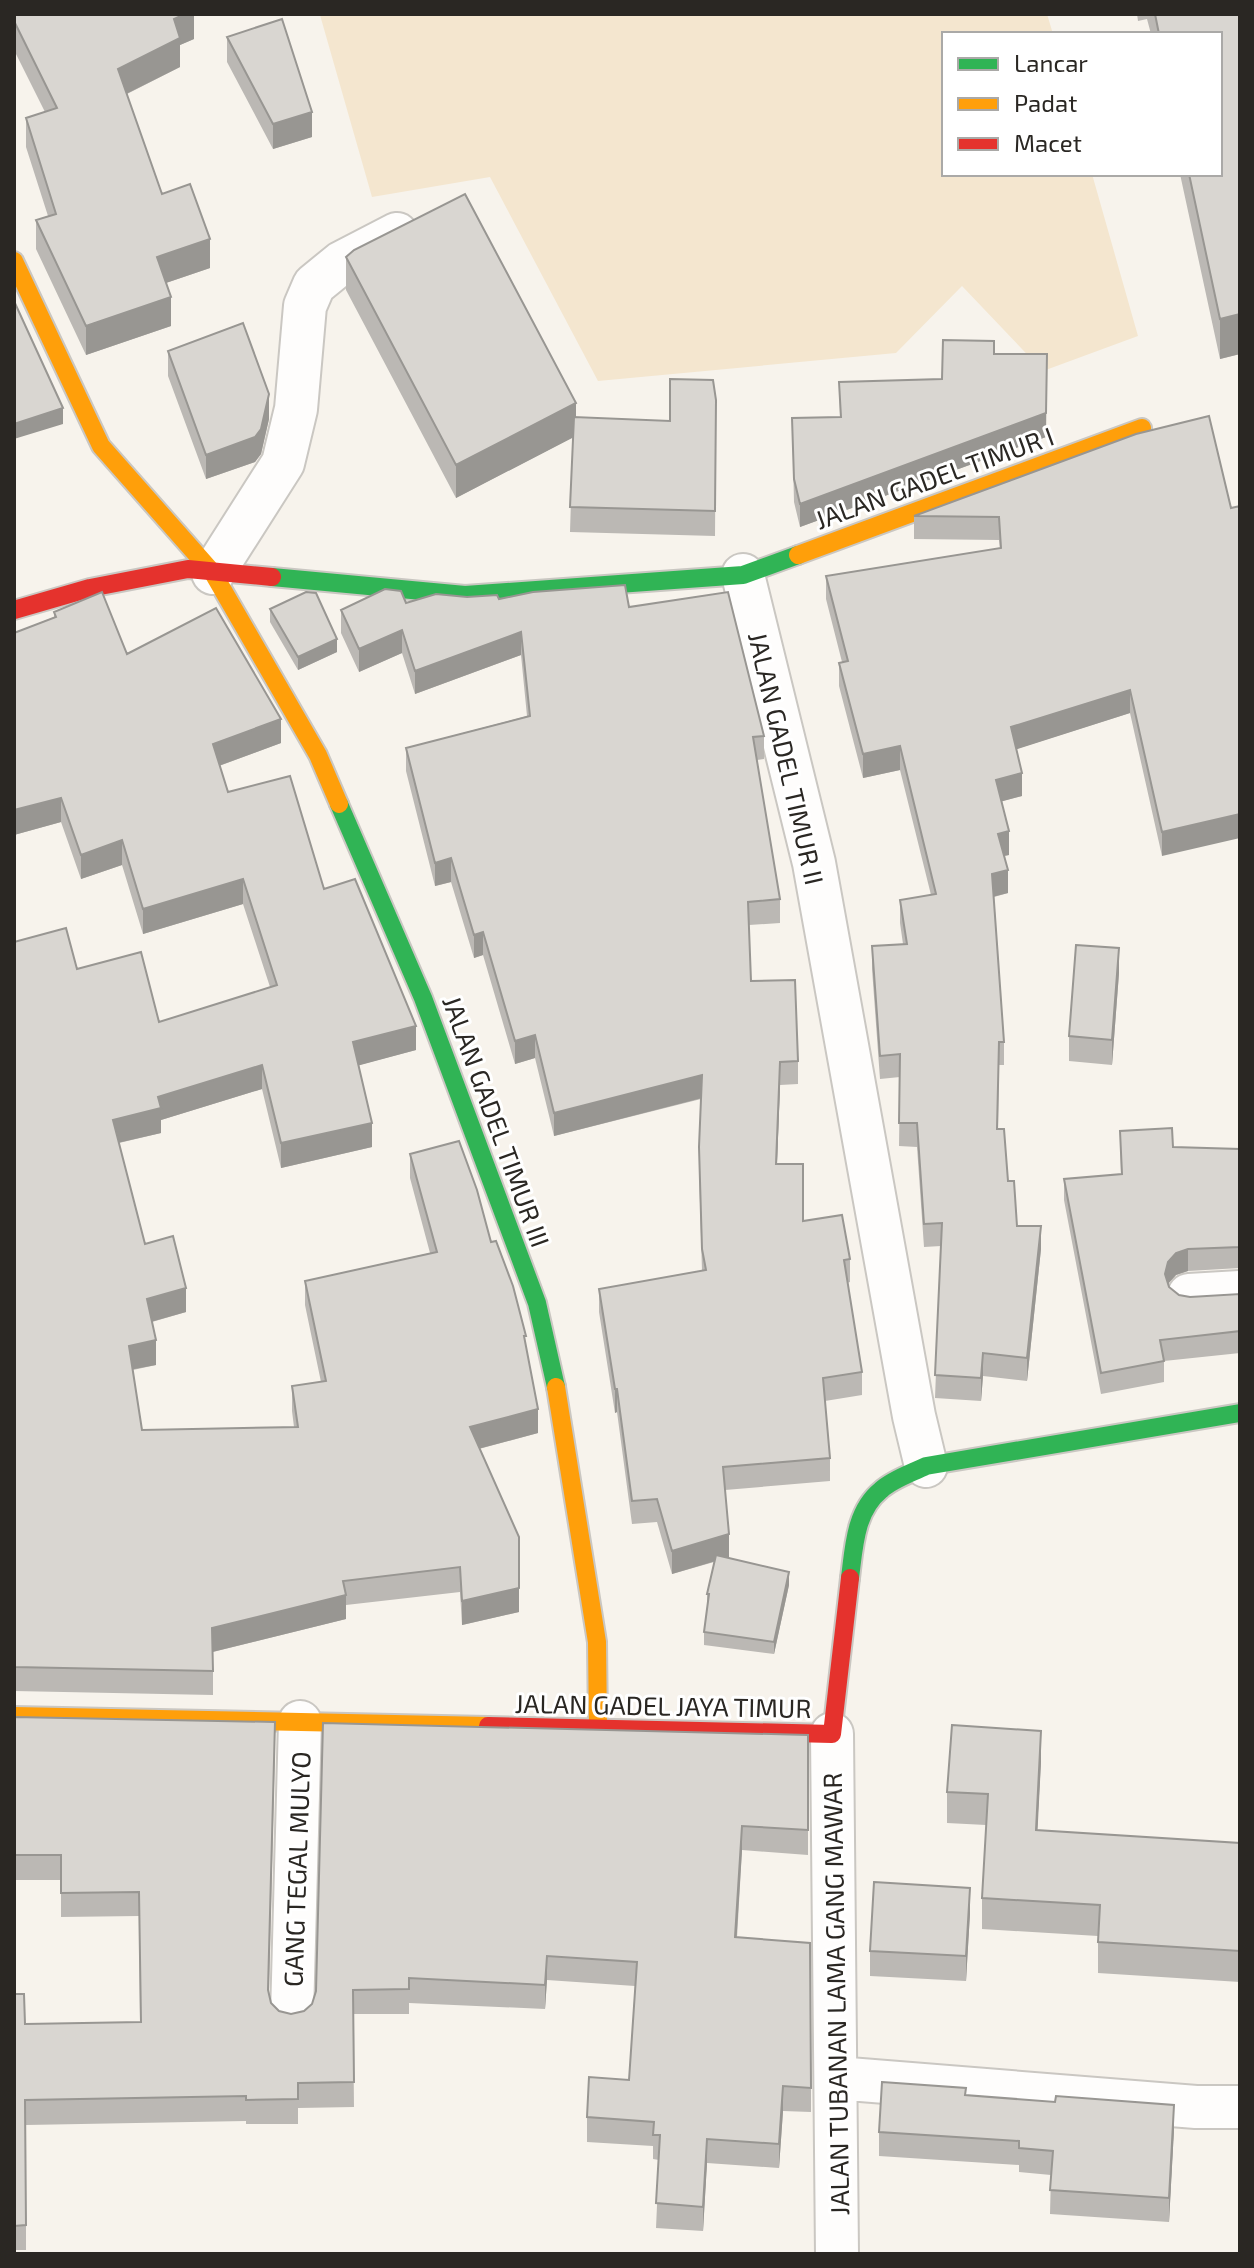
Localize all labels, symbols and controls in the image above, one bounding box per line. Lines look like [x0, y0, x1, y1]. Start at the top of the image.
legend [942, 32, 1222, 176]
text: Lancar [1014, 48, 1088, 77]
text: Padat [1014, 88, 1077, 117]
text: Macet [1014, 128, 1082, 157]
street label: JALAN GADEL TIMUR I [810, 419, 1058, 535]
street label: JALAN GADEL TIMUR II [743, 629, 831, 887]
street label: JALAN GADEL TIMUR III [437, 991, 557, 1251]
street label: JALAN GADEL JAYA TIMUR [514, 1687, 812, 1723]
street label: GANG TEGAL MULYO [276, 1751, 316, 1987]
street label: JALAN TUBANAN LAMA GANG MAWAR [816, 1772, 854, 2216]

